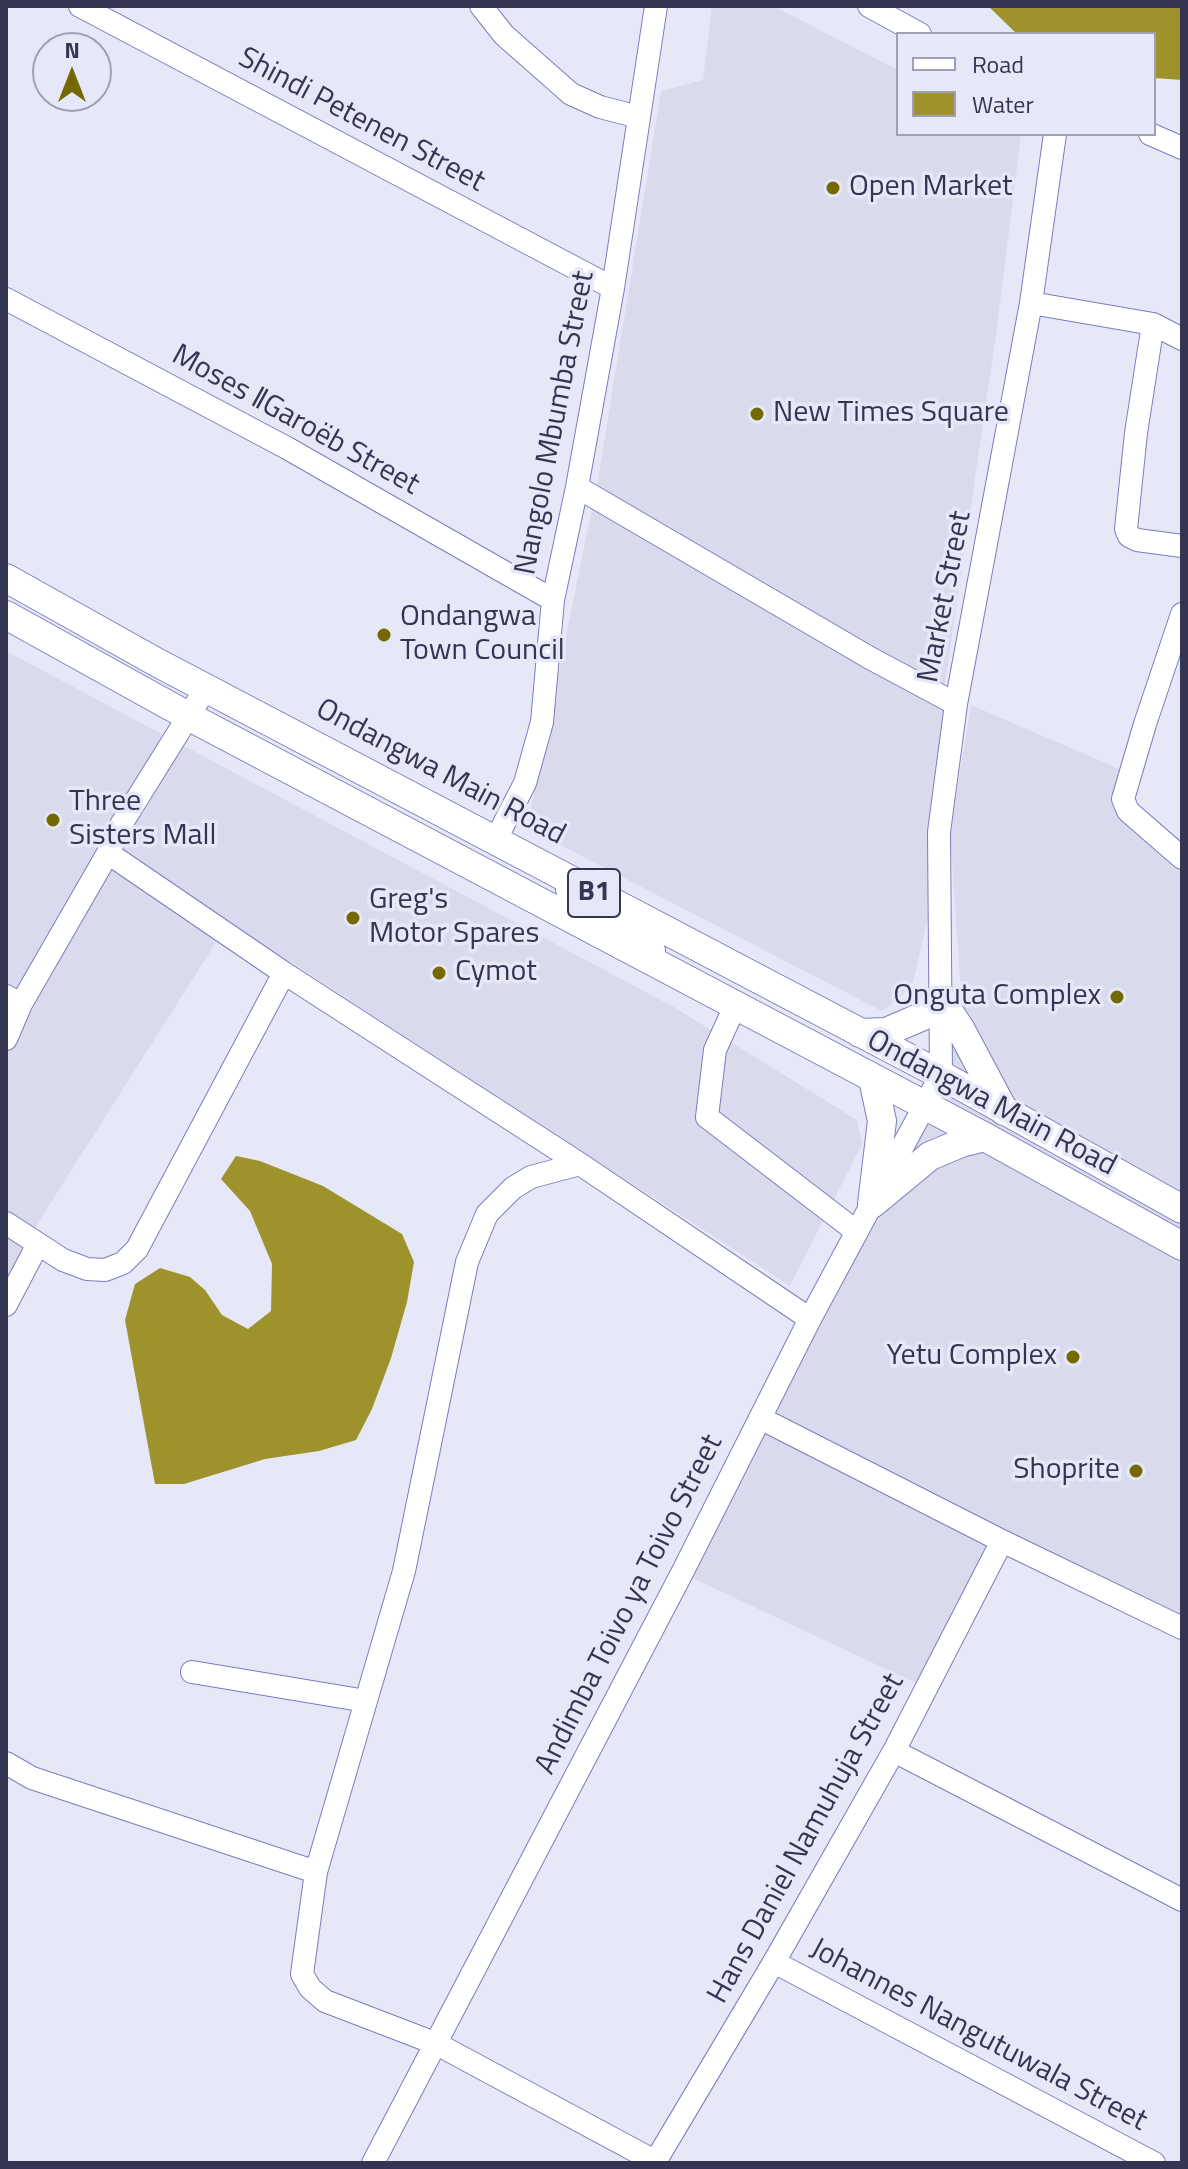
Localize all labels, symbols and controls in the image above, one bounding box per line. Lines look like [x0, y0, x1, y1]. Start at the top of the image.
north arrow [32, 32, 112, 112]
legend [896, 32, 1156, 136]
text: N [64, 33, 80, 67]
street label: Shindi Petenen Street [232, 41, 490, 201]
text: Road [972, 46, 1024, 82]
text: Water [972, 86, 1034, 122]
place label: Open Market [849, 170, 1013, 206]
marker: Open Market [824, 179, 842, 197]
street label: Nangolo Mbumba Street [509, 268, 603, 578]
street label: Moses ǁGaroëb Street [165, 338, 425, 504]
place label: New Times Square [773, 396, 1009, 432]
marker: New Times Square [748, 405, 766, 423]
street label: Market Street [912, 508, 980, 686]
place label: Ondangwa Town Council [400, 600, 565, 670]
marker: Ondangwa Town Council [375, 626, 393, 644]
street label: Ondangwa Main Road [309, 692, 571, 854]
place label: Three Sisters Mall [69, 785, 216, 856]
marker: Three Sisters Mall [44, 811, 62, 829]
road number: B1 [568, 869, 620, 917]
place label: Greg's Motor Spares [369, 883, 539, 954]
marker: Greg's Motor Spares [344, 909, 362, 927]
place label: Cymot [455, 955, 537, 991]
marker: Cymot [430, 964, 448, 982]
place label: Onguta Complex [893, 979, 1101, 1015]
marker: Onguta Complex [1108, 988, 1126, 1006]
street label: Ondangwa Main Road [860, 1023, 1122, 1185]
place label: Yetu Complex [887, 1339, 1057, 1375]
marker: Yetu Complex [1064, 1348, 1082, 1366]
street label: Andimba Toivo ya Toivo Street [529, 1429, 731, 1781]
place label: Shoprite [1013, 1453, 1120, 1489]
marker: Shoprite [1127, 1462, 1145, 1480]
street label: Hans Daniel Namuhuja Street [701, 1668, 913, 2010]
street label: Johannes Nangutuwala Street [803, 1932, 1153, 2140]

